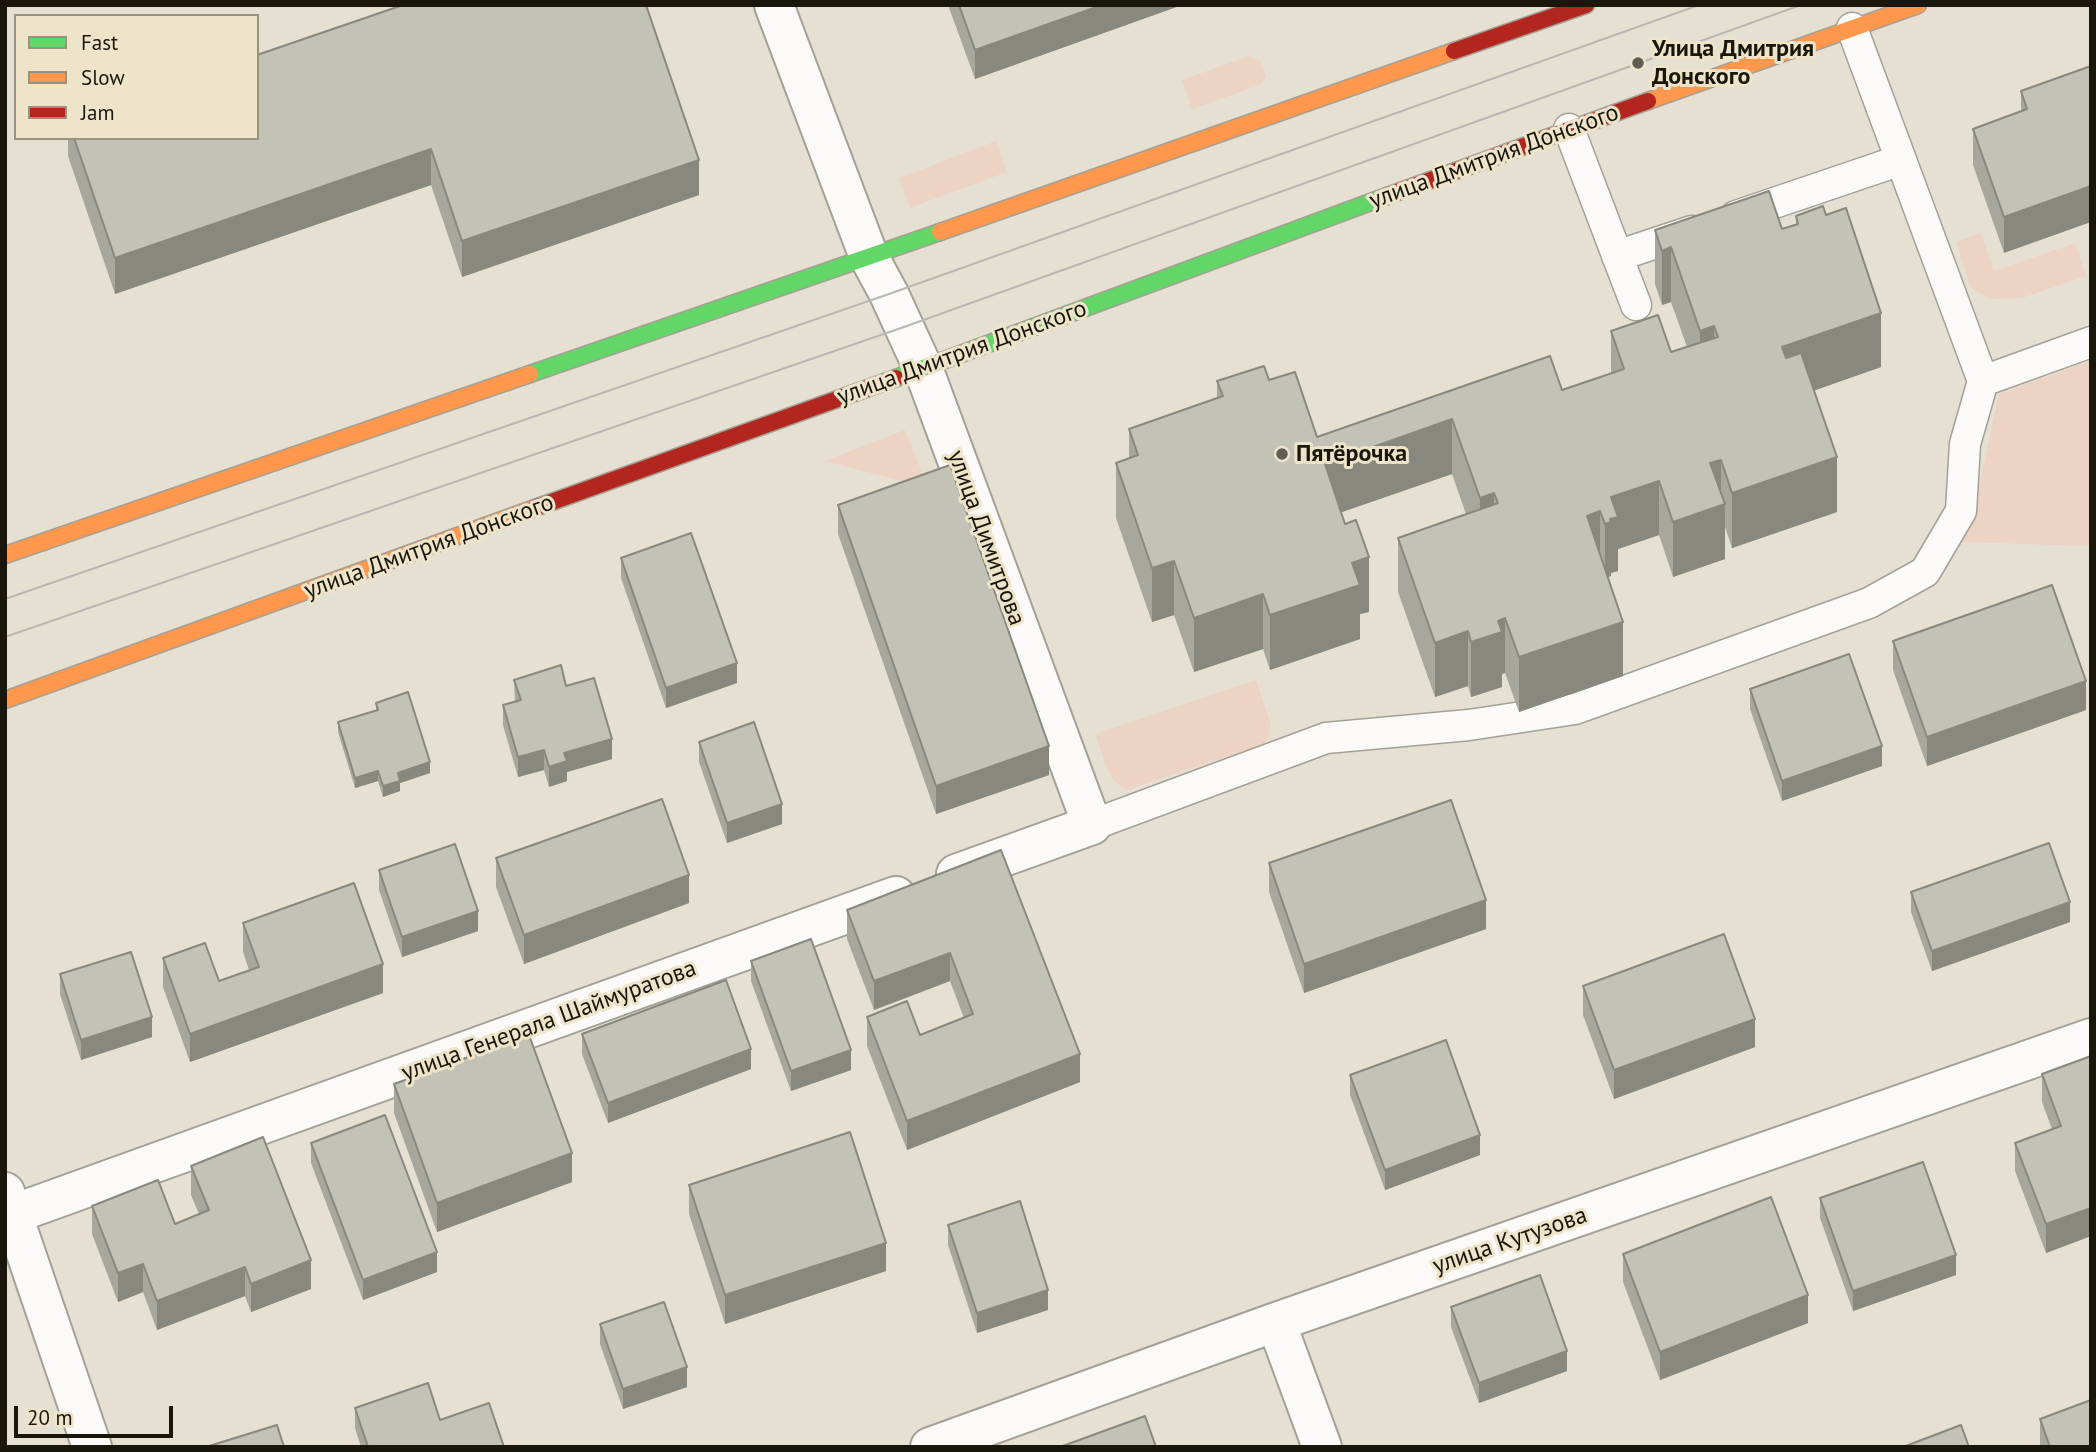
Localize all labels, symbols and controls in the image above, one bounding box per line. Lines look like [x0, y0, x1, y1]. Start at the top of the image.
legend [14, 14, 259, 140]
text: Fast [81, 29, 118, 56]
place label: Улица Дмитрия Донского [1652, 35, 1814, 91]
marker: Улица Дмитрия Донского [1630, 55, 1646, 71]
text: Slow [81, 64, 125, 91]
street label: улица Дмитрия Донского [1365, 98, 1623, 216]
text: Jam [81, 99, 115, 126]
street label: улица Дмитрия Донского [833, 294, 1091, 412]
place label: Пятёрочка [1296, 440, 1407, 468]
street label: улица Димитрова [941, 446, 1031, 630]
marker: Пятёрочка [1274, 446, 1290, 462]
street label: улица Дмитрия Донского [300, 488, 558, 606]
street label: улица Генерала Шаймуратова [398, 954, 700, 1088]
street label: улица Кутузова [1429, 1201, 1591, 1281]
scale bar [18, 1392, 177, 1436]
text: 20 m [27, 1404, 73, 1431]

